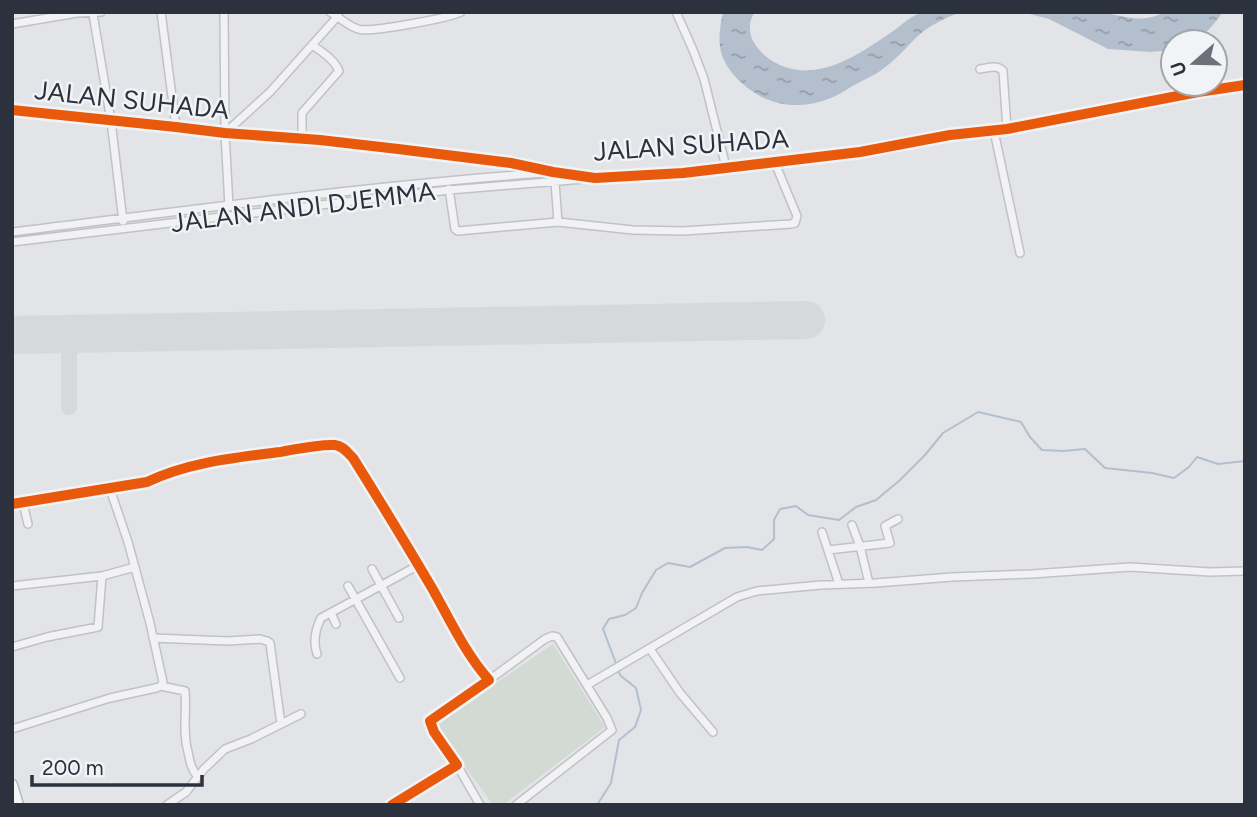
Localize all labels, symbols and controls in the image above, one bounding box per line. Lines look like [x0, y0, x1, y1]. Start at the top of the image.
north arrow [1159, 28, 1229, 98]
text: U [1165, 58, 1192, 79]
street label: JALAN SUHADA [33, 74, 231, 126]
street label: JALAN SUHADA [592, 122, 790, 168]
street label: JALAN ANDI DJEMMA [169, 175, 437, 239]
scale bar [32, 744, 201, 788]
text: 200 m [42, 755, 104, 780]

